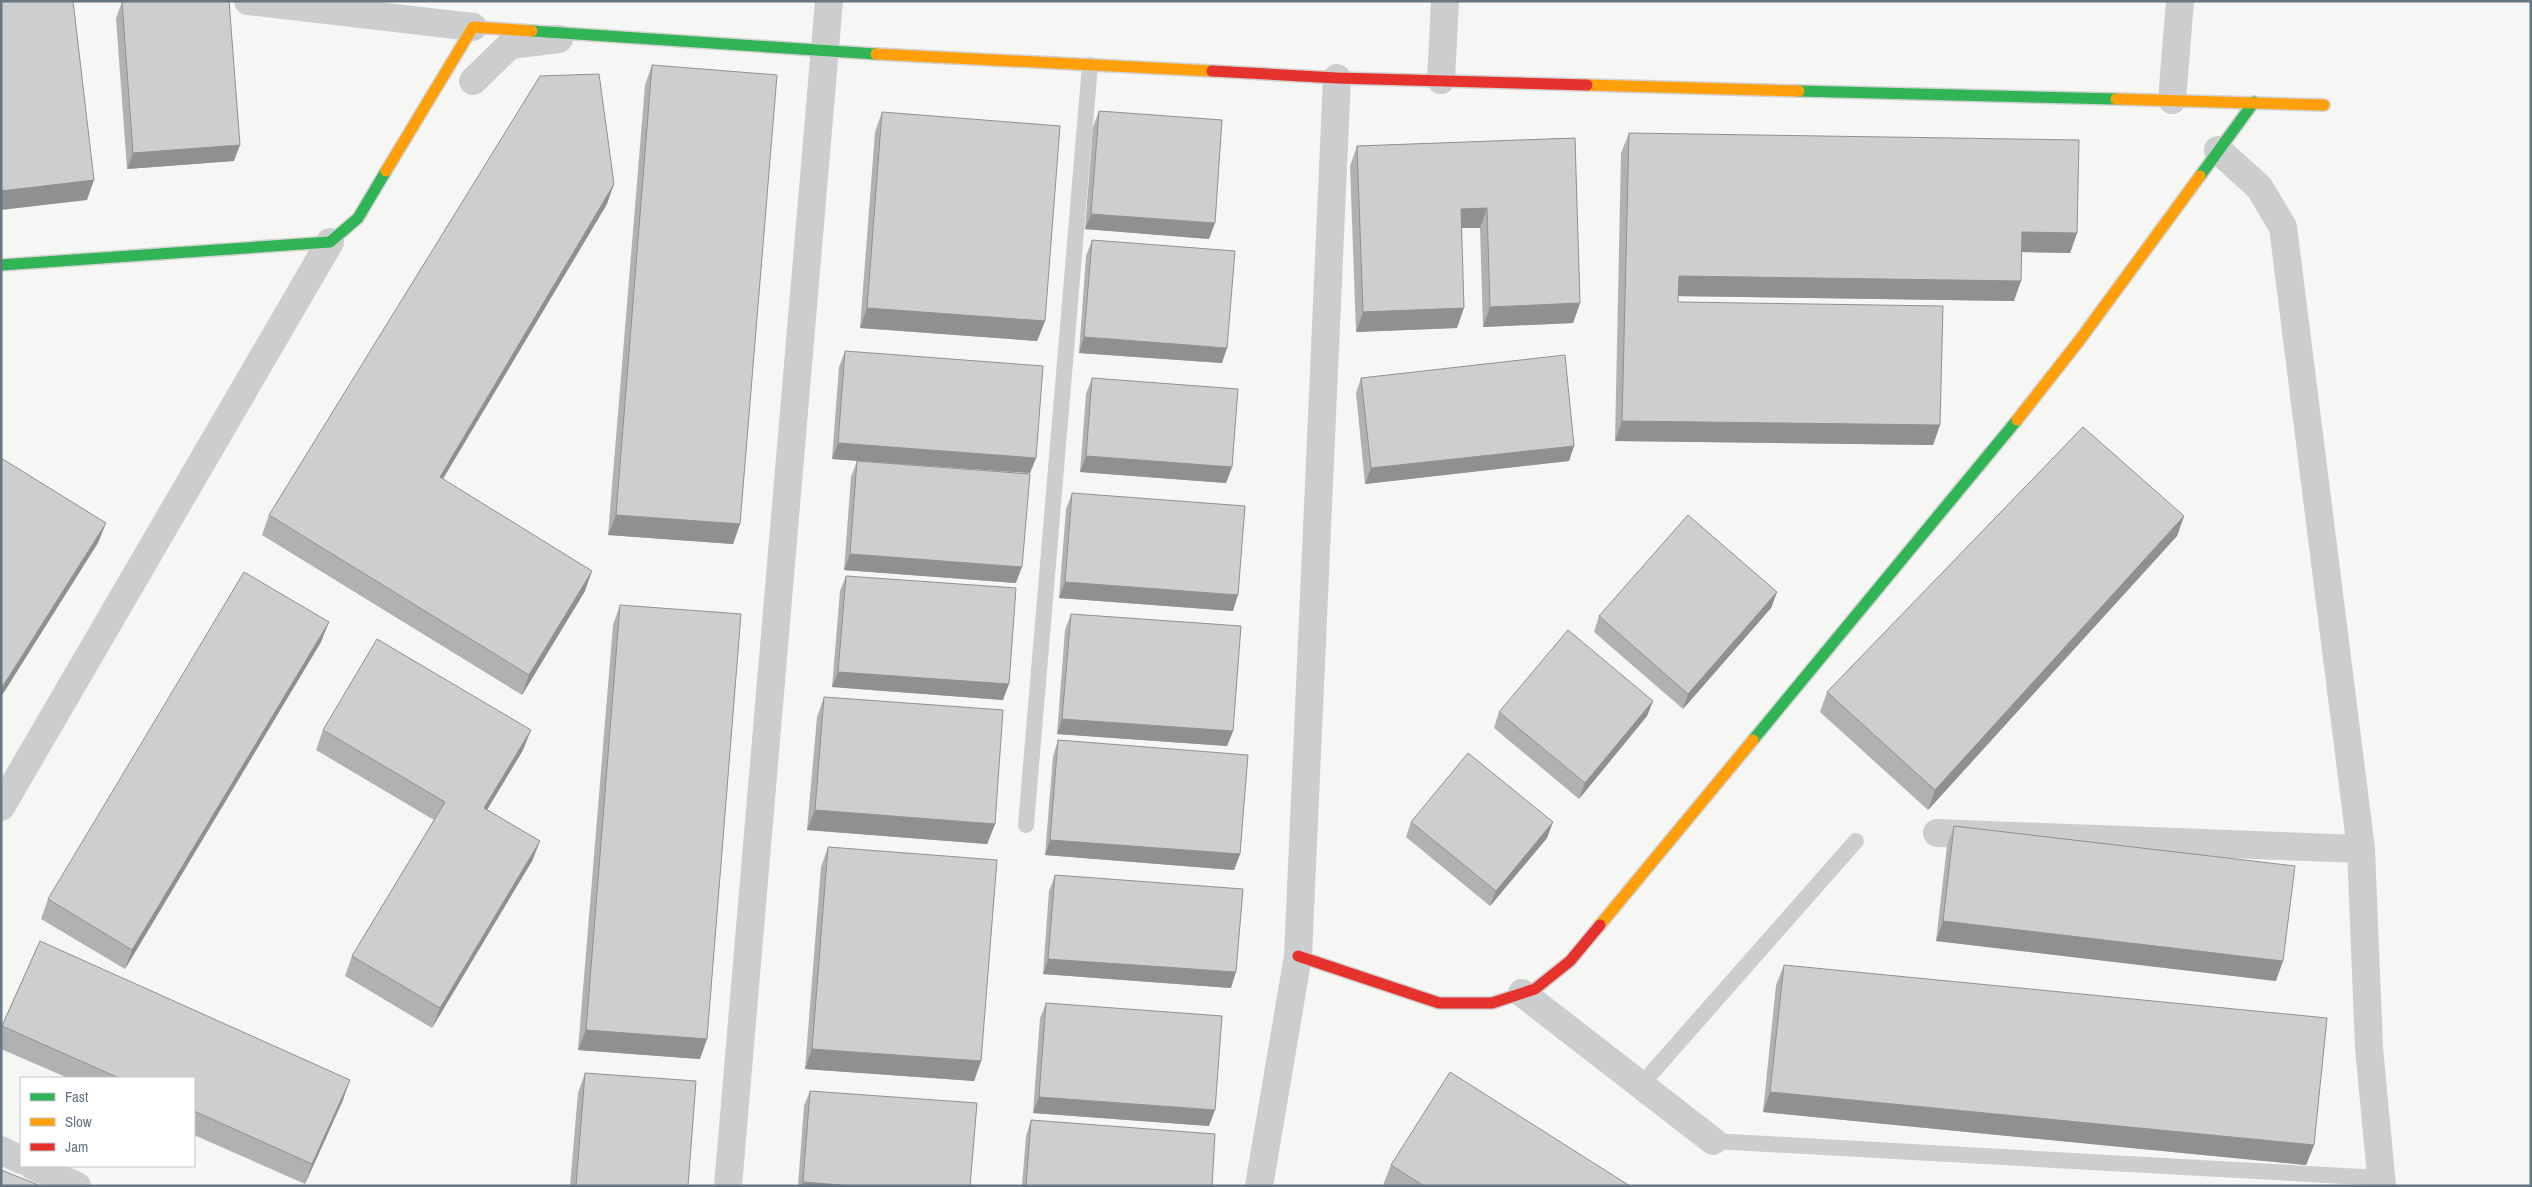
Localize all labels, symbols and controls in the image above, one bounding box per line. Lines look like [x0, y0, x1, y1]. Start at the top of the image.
legend [20, 1077, 195, 1167]
text: Fast [65, 1086, 89, 1107]
text: Slow [65, 1111, 92, 1132]
text: Jam [65, 1136, 88, 1157]

